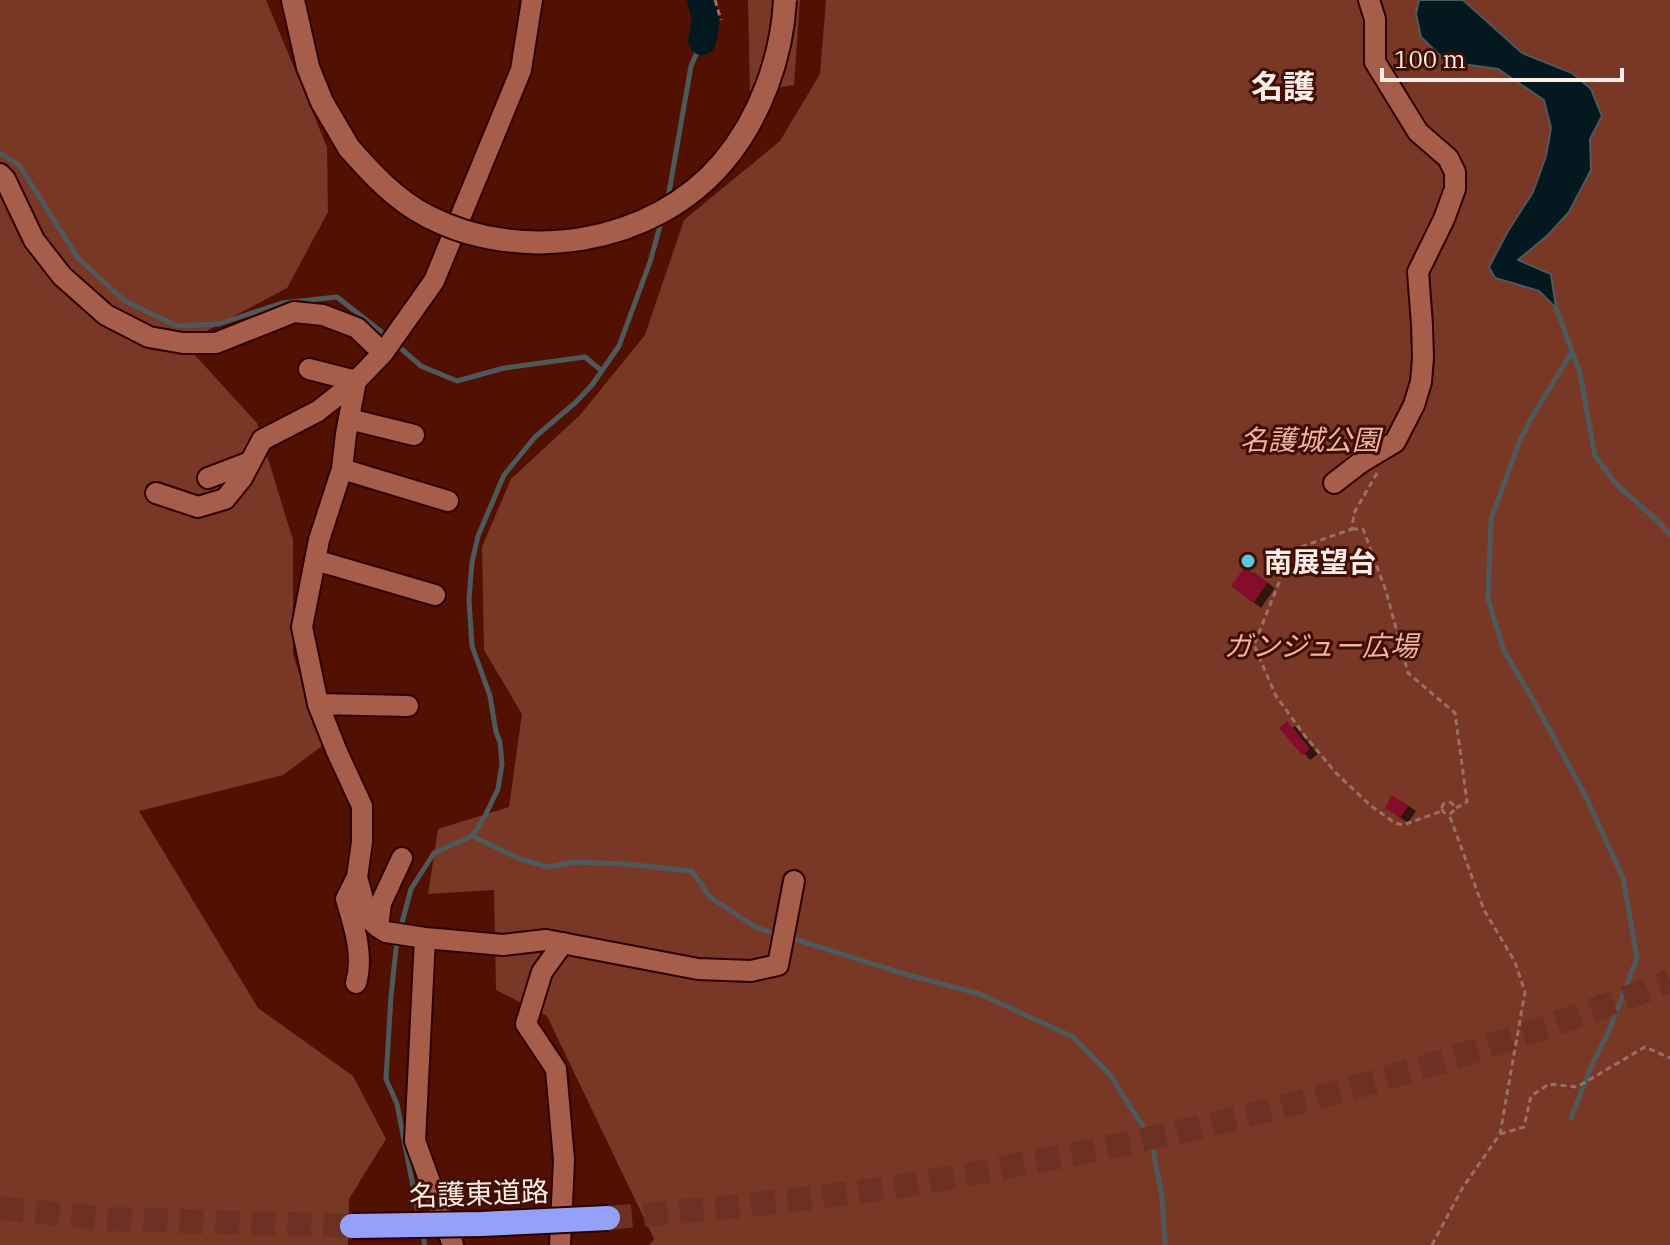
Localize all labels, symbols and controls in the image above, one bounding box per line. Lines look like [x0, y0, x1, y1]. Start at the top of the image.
scale bar [1382, 32, 1622, 82]
text: 100 m [1394, 43, 1466, 75]
district label: 名護 [1251, 65, 1315, 107]
park label: 名護城公園 [1240, 421, 1384, 458]
place label: 南展望台 [1264, 543, 1376, 580]
marker: 南展望台 [1239, 552, 1257, 570]
park label: ガンジュー広場 [1224, 627, 1421, 664]
street label: 名護東道路 [408, 1172, 550, 1214]

